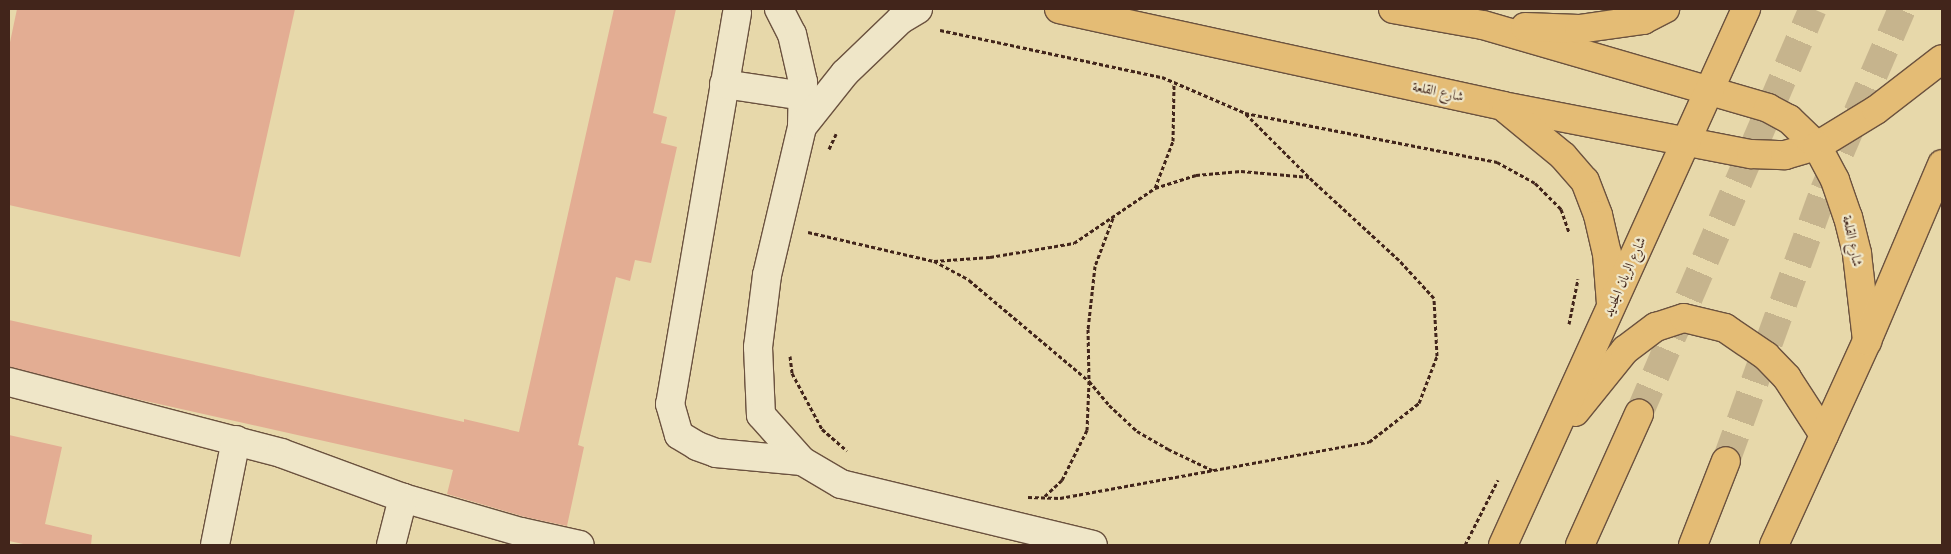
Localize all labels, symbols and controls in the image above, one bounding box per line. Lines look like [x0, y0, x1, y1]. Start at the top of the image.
street label: شارع القلعة [1411, 78, 1465, 106]
street label: شارع القلعة [1838, 214, 1866, 268]
street label: شارع الريان الجديد [1600, 235, 1650, 319]

